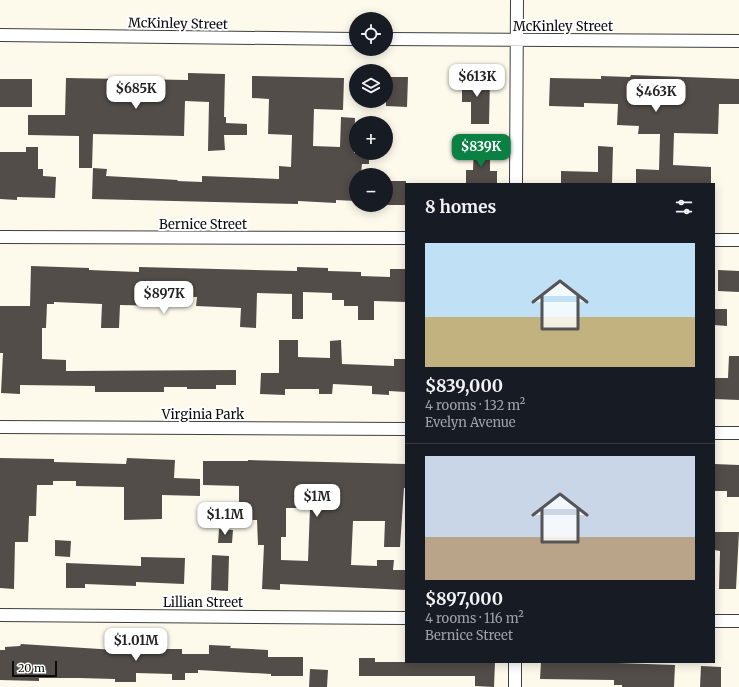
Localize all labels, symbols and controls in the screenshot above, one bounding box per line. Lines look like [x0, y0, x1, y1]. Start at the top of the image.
map controls [349, 12, 393, 212]
button: locate [349, 12, 393, 56]
street label: McKinley Street [128, 14, 228, 33]
street label: McKinley Street [513, 18, 613, 35]
button: layers [349, 64, 393, 108]
pin: $613K [449, 64, 505, 98]
text: $613K [458, 68, 496, 85]
pin: $685K [108, 76, 164, 110]
pin: $463K [628, 79, 684, 113]
text: $685K [115, 80, 157, 97]
text: $463K [636, 83, 676, 100]
button: + [349, 116, 393, 160]
pin: $839K [453, 134, 509, 168]
text: $839K [461, 138, 501, 155]
button: − [349, 168, 393, 212]
text: 8 homes [425, 196, 496, 218]
icon: filters [673, 196, 695, 218]
street label: Bernice Street [159, 216, 247, 233]
icon: home [524, 269, 596, 341]
pin: $897K [136, 281, 192, 315]
text: $897K [143, 285, 185, 302]
text: $839,000 [425, 375, 503, 397]
text: 4 rooms · 132 m² [425, 397, 525, 414]
street label: Virginia Park [161, 406, 245, 423]
text: Evelyn Avenue [425, 414, 516, 431]
icon: home [524, 482, 596, 554]
pin: $1M [298, 484, 336, 518]
text: $1M [303, 488, 331, 505]
pin: $1.1M [197, 502, 253, 536]
text: $1.1M [206, 506, 244, 523]
text: $897,000 [425, 588, 503, 610]
street label: Lillian Street [163, 594, 243, 611]
text: 4 rooms · 116 m² [425, 610, 524, 627]
text: Bernice Street [425, 627, 513, 644]
pin: $1.01M [103, 628, 169, 662]
text: $1.01M [113, 632, 159, 649]
scale bar [12, 659, 57, 678]
text: 20 m [18, 661, 45, 675]

